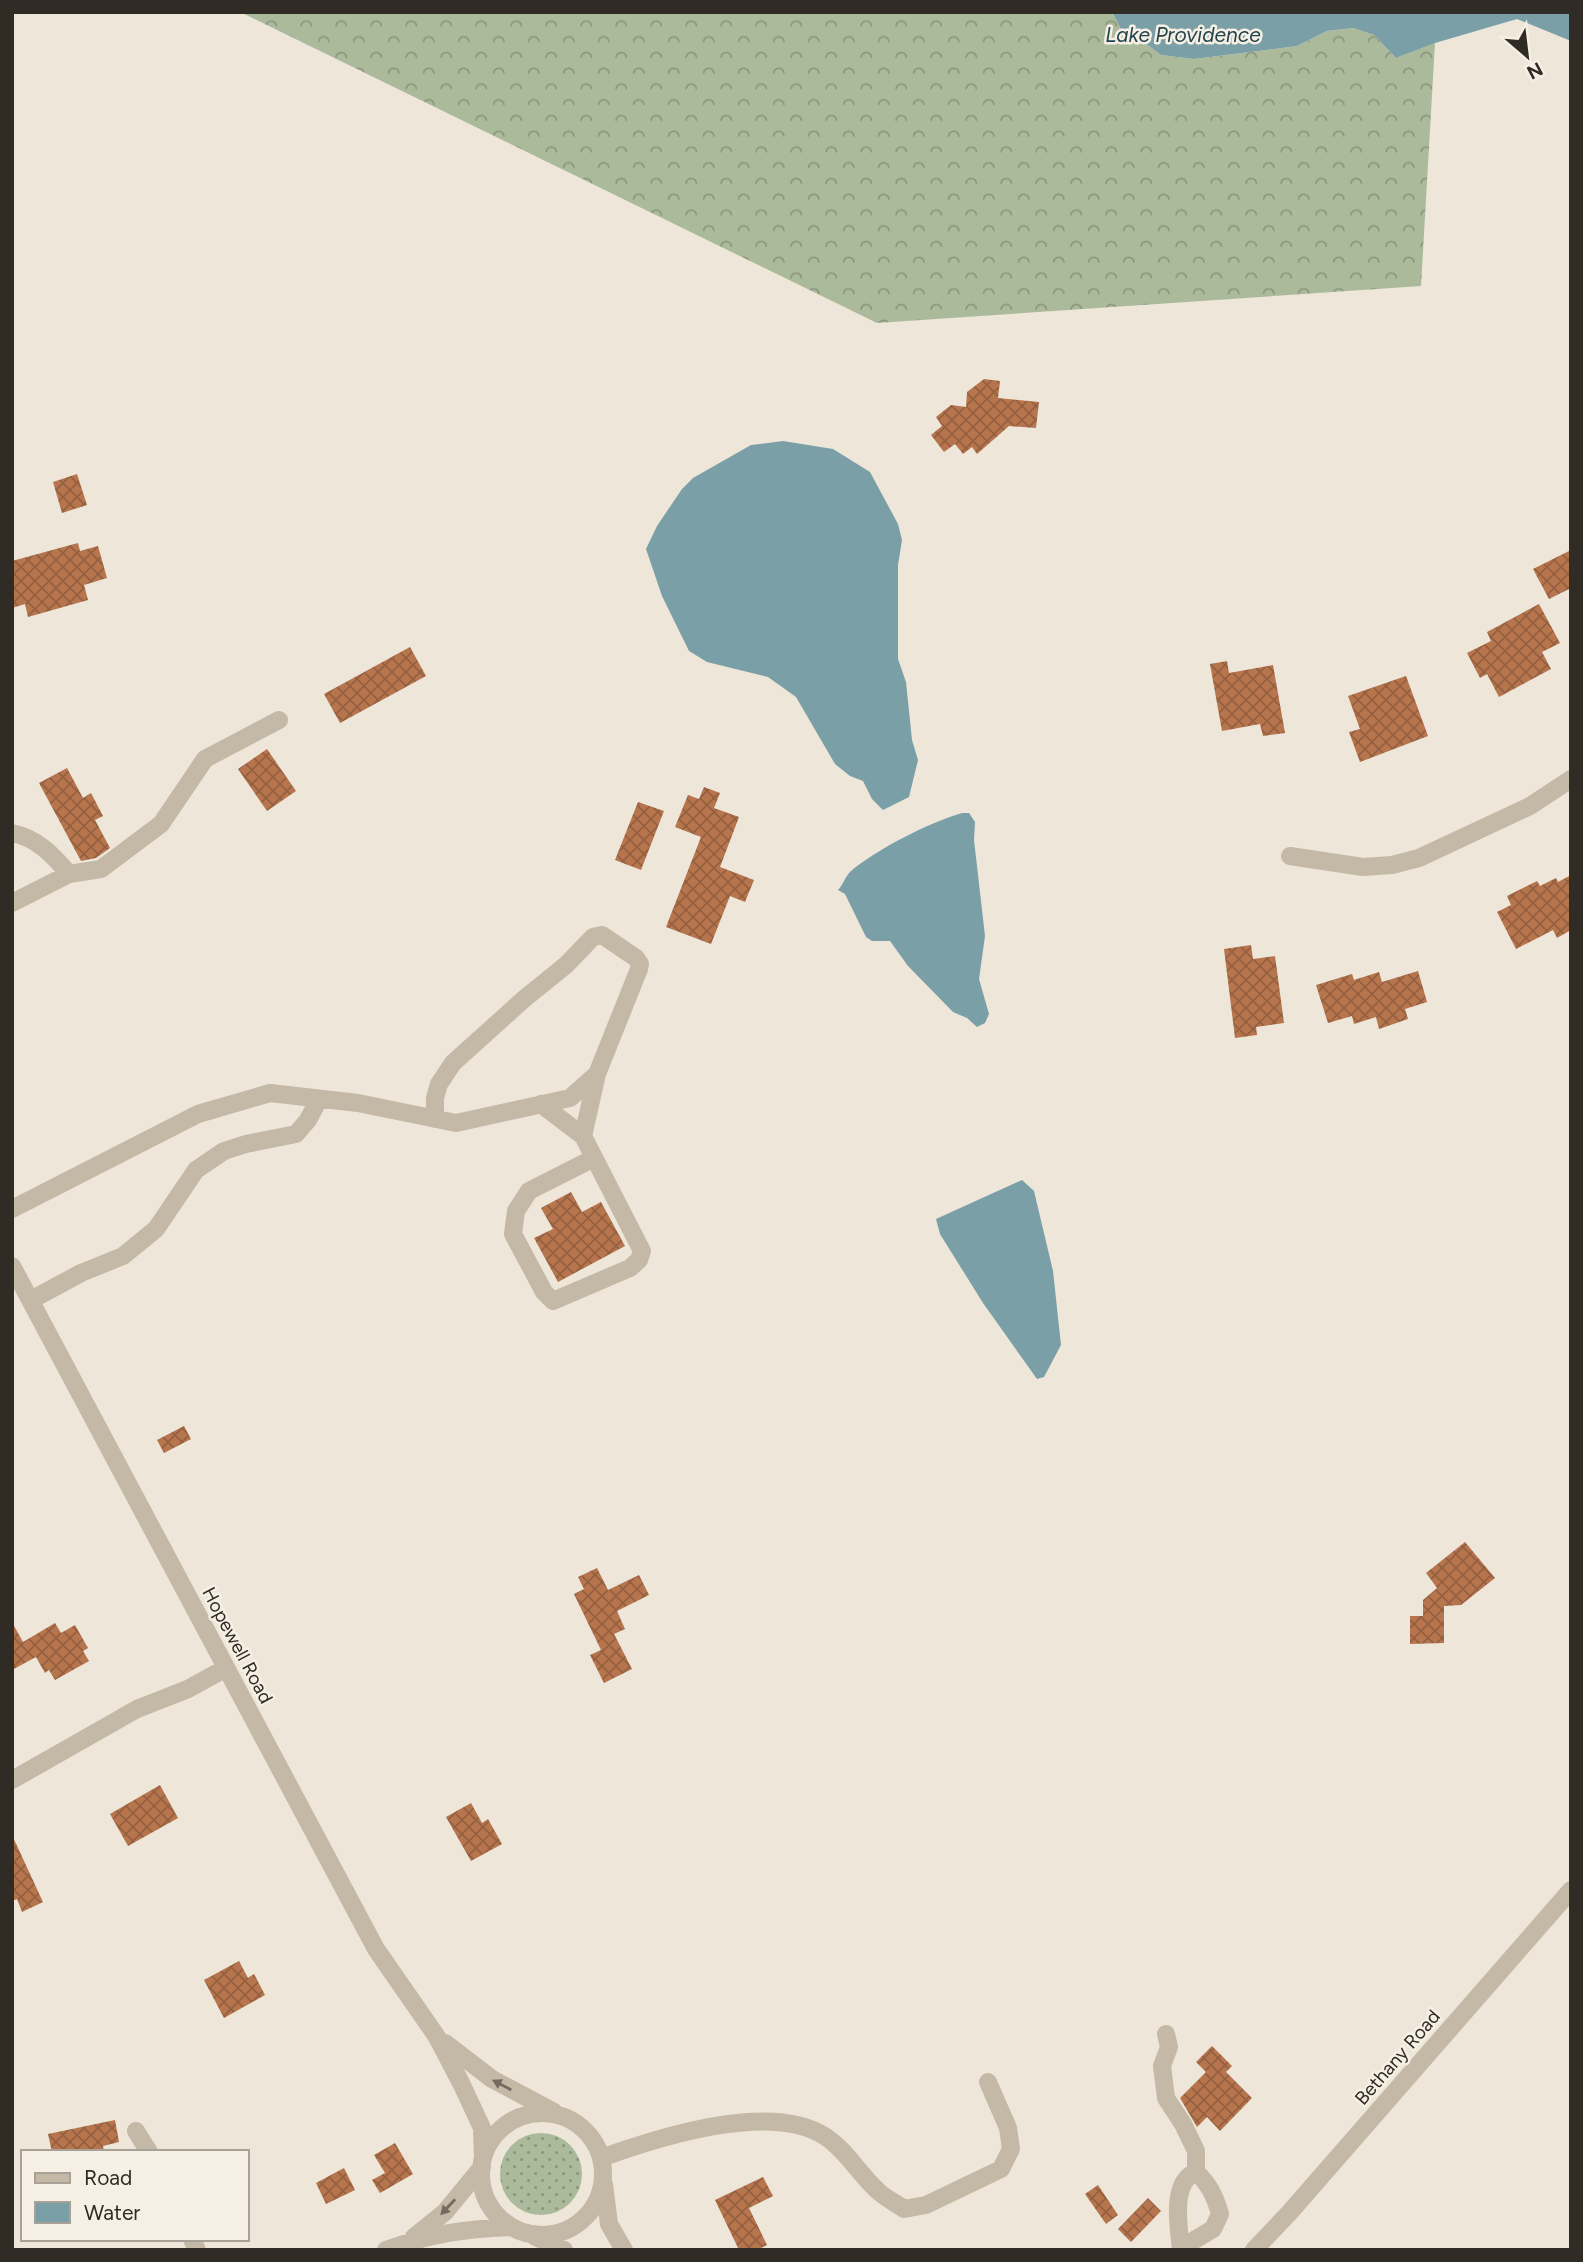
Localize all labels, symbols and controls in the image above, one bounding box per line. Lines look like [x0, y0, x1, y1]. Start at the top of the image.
north arrow [1492, 21, 1562, 91]
water label: Lake Providence [1105, 22, 1261, 47]
text: N [1523, 57, 1547, 84]
street label: Hopewell Road [197, 1583, 278, 1707]
street label: Bethany Road [1350, 2005, 1445, 2110]
one-way arrow [492, 2079, 512, 2091]
legend [21, 2150, 248, 2241]
text: Road [84, 2165, 132, 2190]
one-way arrow [440, 2198, 456, 2216]
text: Water [84, 2200, 140, 2225]

